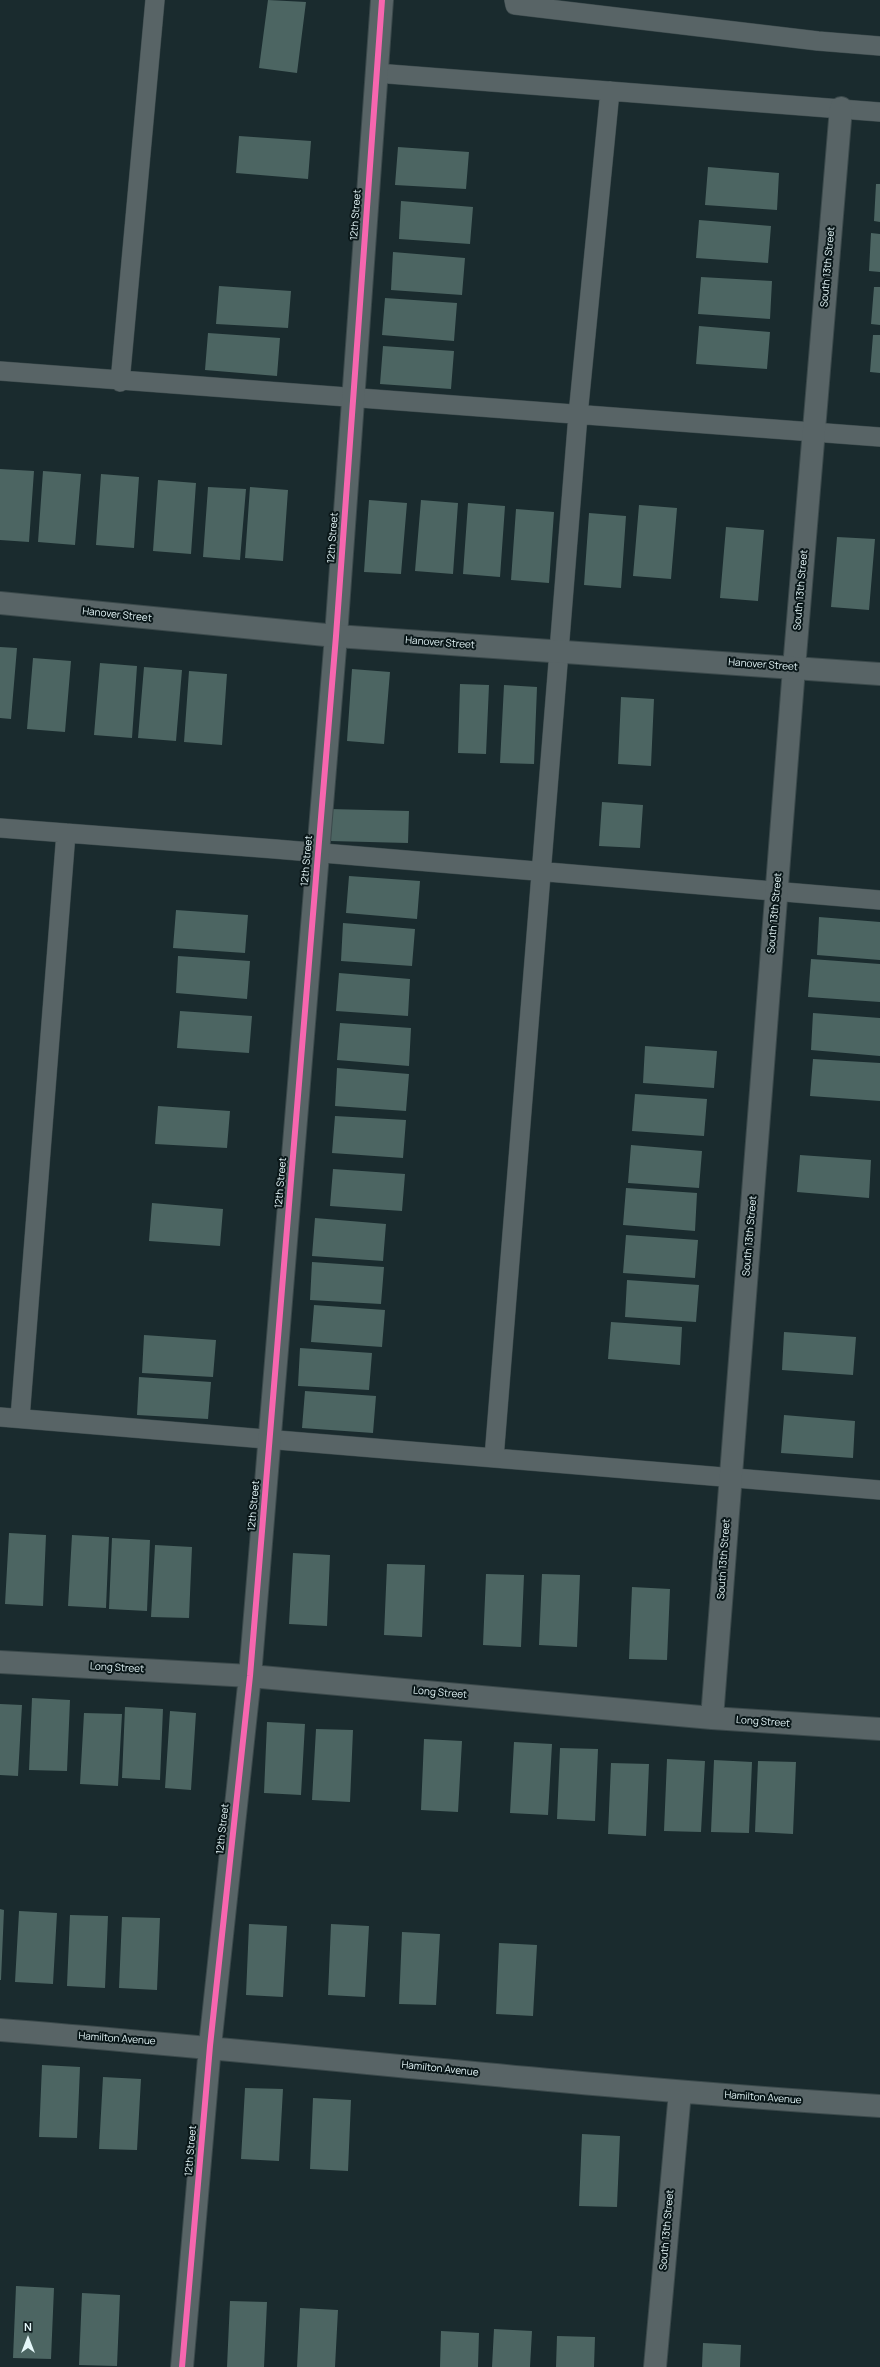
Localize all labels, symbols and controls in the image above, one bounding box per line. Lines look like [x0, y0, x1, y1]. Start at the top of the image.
street label: 12th Street [348, 189, 364, 241]
street label: South 13th Street [819, 226, 837, 308]
street label: 12th Street [325, 512, 341, 564]
street label: South 13th Street [792, 549, 810, 631]
street label: Hanover Street [82, 605, 152, 625]
street label: Hanover Street [405, 635, 475, 651]
street label: Hanover Street [728, 657, 798, 673]
street label: 12th Street [299, 835, 315, 887]
street label: South 13th Street [766, 872, 784, 954]
street label: 12th Street [273, 1157, 289, 1209]
street label: South 13th Street [741, 1195, 759, 1277]
street label: 12th Street [246, 1480, 262, 1532]
street label: South 13th Street [715, 1518, 733, 1600]
street label: Long Street [90, 1661, 144, 1675]
street label: Long Street [412, 1685, 468, 1701]
street label: Long Street [736, 1714, 790, 1730]
street label: 12th Street [214, 1803, 232, 1855]
street label: Hamilton Avenue [78, 2030, 156, 2048]
street label: Hamilton Avenue [401, 2059, 479, 2079]
street label: Hamilton Avenue [724, 2089, 802, 2107]
street label: 12th Street [183, 2125, 199, 2177]
street label: South 13th Street [658, 2189, 676, 2271]
north arrow [8, 2319, 48, 2359]
text: N [24, 2319, 32, 2334]

